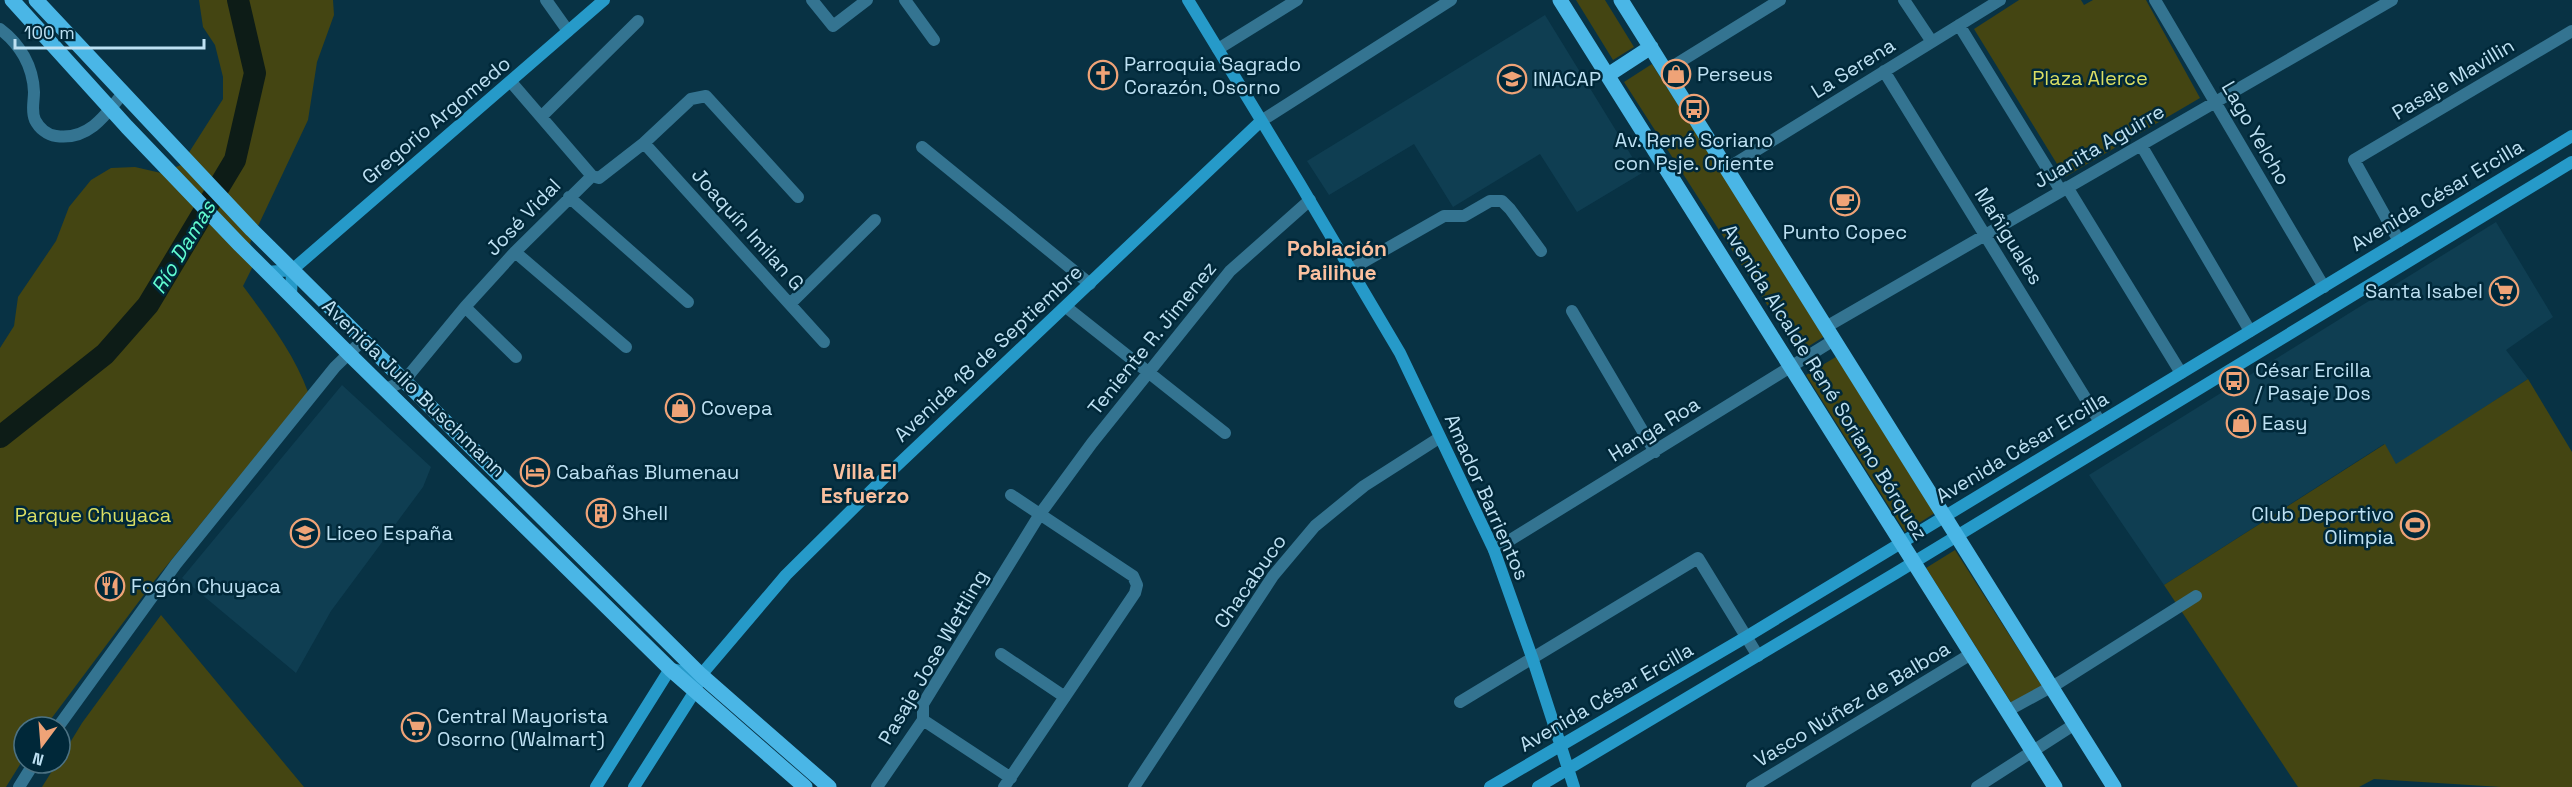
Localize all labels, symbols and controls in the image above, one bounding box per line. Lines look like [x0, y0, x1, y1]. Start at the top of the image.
scale bar [15, 12, 204, 50]
text: 100 m [24, 21, 75, 44]
street label: La Serena [1806, 32, 1900, 104]
street label: Pasaje Mavillin [2387, 32, 2519, 126]
street label: Gregorio Argomedo [356, 50, 516, 190]
place label: Parroquia Sagrado Corazón, Osorno [1124, 51, 1301, 100]
shop icon: Perseus [1660, 58, 1692, 90]
church icon: Parroquia Sagrado Corazón, Osorno [1087, 59, 1119, 91]
place label: Perseus [1697, 61, 1773, 87]
school or university icon: INACAP [1496, 63, 1528, 95]
park label: Plaza Alerce [2032, 65, 2148, 91]
place label: INACAP [1533, 66, 1601, 92]
street label: Lago Yelcho [2216, 76, 2296, 190]
bus stop icon: Av. René Soriano con Psje. Oriente [1678, 93, 1710, 125]
street label: Juanita Aguirre [2029, 98, 2169, 194]
place label: Av. René Soriano con Psje. Oriente [1614, 127, 1774, 176]
street label: Avenida César Ercilla [2346, 133, 2528, 257]
street label: Joaquín Imilan G [686, 162, 810, 296]
street label: José Vidal [480, 173, 566, 261]
street label: Mañiguales [1969, 183, 2049, 289]
cafe icon: Punto Copec [1829, 185, 1861, 217]
water label: Río Damas [145, 195, 222, 298]
street label: Avenida Alcalde René Soriano Bórquez [1716, 219, 1934, 545]
place label: Punto Copec [1783, 219, 1907, 245]
district label: Población Pailihue [1287, 235, 1387, 286]
street label: Teniente R. Jimenez [1082, 256, 1222, 420]
street label: Avenida 18 de Septiembre [888, 259, 1088, 447]
supermarket icon: Santa Isabel [2488, 275, 2520, 307]
place label: Santa Isabel [2365, 278, 2483, 304]
street label: Avenida Julio Buschmann [317, 293, 511, 483]
place label: César Ercilla / Pasaje Dos [2255, 357, 2371, 406]
bus stop icon: César Ercilla / Pasaje Dos [2218, 365, 2250, 397]
street label: Avenida César Ercilla [1931, 385, 2113, 509]
street label: Hanga Roa [1604, 391, 1704, 467]
shop icon: Covepa [664, 392, 696, 424]
place label: Covepa [701, 395, 772, 421]
shop icon: Easy [2225, 407, 2257, 439]
street label: Amador Barrientos [1439, 410, 1535, 584]
place label: Easy [2262, 410, 2307, 436]
hotel icon: Cabañas Blumenau [519, 456, 551, 488]
district label: Villa El Esfuerzo [821, 458, 909, 509]
place label: Cabañas Blumenau [556, 459, 739, 485]
building icon: Shell [585, 497, 617, 529]
place label: Shell [622, 500, 668, 526]
place label: Club Deportivo Olimpia [2251, 501, 2394, 550]
park label: Parque Chuyaca [15, 502, 171, 528]
sports icon: Club Deportivo Olimpia [2399, 509, 2431, 541]
school or university icon: Liceo España [289, 517, 321, 549]
place label: Liceo España [326, 520, 453, 546]
street label: Chacabuco [1208, 529, 1292, 633]
street label: Pasaje Jose Wettling [872, 565, 994, 749]
restaurant icon: Fogón Chuyaca [94, 570, 126, 602]
place label: Fogón Chuyaca [131, 573, 281, 599]
street label: Vasco Núñez de Balboa [1749, 635, 1955, 773]
street label: Avenida César Ercilla [1514, 636, 1698, 758]
place label: Central Mayorista Osorno (Walmart) [437, 703, 608, 752]
supermarket icon: Central Mayorista Osorno (Walmart) [400, 711, 432, 743]
north arrow [12, 715, 72, 775]
text: N [30, 747, 46, 771]

